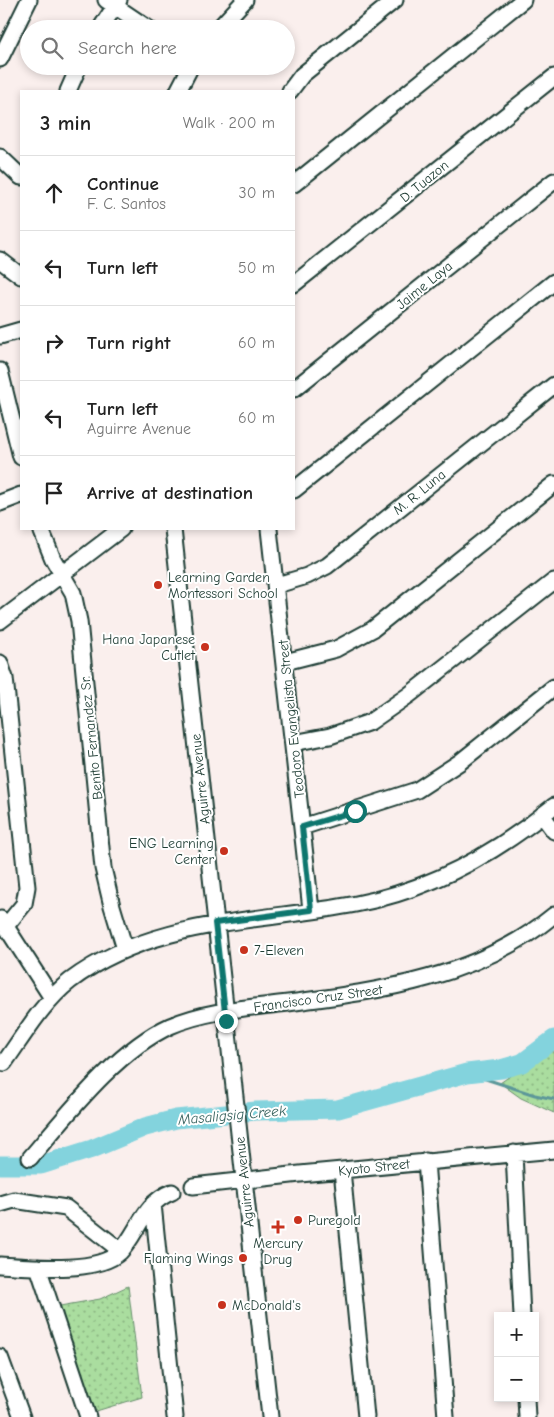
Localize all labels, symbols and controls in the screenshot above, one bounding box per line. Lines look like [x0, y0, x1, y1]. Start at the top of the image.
search box [20, 20, 295, 75]
icon: search [38, 34, 66, 62]
text: Search here [78, 37, 177, 59]
text: 3 min [40, 111, 91, 135]
text: Walk · 200 m [183, 114, 275, 132]
street label: D. Tuazon [397, 157, 452, 206]
text: Continue [87, 173, 159, 195]
icon: ahead [40, 179, 68, 207]
text: 30 m [239, 184, 275, 202]
text: F. C. Santos [87, 195, 166, 213]
icon: left [40, 254, 68, 282]
text: Turn left [87, 257, 158, 279]
street label: Jaime Laya [393, 258, 456, 313]
text: 50 m [238, 259, 275, 277]
icon: right [40, 329, 68, 357]
text: Turn right [87, 332, 171, 354]
text: 60 m [238, 334, 275, 352]
text: Turn left [87, 398, 158, 420]
icon: left [40, 404, 68, 432]
text: 60 m [238, 409, 275, 427]
text: Aguirre Avenue [87, 420, 191, 438]
street label: M. R. Luna [390, 466, 449, 519]
icon: arrive [40, 479, 68, 507]
text: Arrive at destination [87, 482, 253, 504]
place label: Learning Garden Montessori School [168, 569, 278, 602]
marker: Learning Garden Montessori School [152, 579, 164, 591]
place label: Hana Japanese Cutlet [102, 631, 196, 664]
street label: Teodoro Evangelista Street [275, 638, 308, 799]
marker: Hana Japanese Cutlet [199, 641, 211, 653]
street label: Benito Fernandez Sr. [77, 675, 106, 801]
street label: Aguirre Avenue [187, 733, 214, 825]
route start [344, 800, 367, 823]
place label: ENG Learning Center [129, 835, 214, 868]
marker: ENG Learning Center [218, 845, 230, 857]
place label: 7-Eleven [254, 942, 304, 959]
marker: 7-Eleven [238, 944, 250, 956]
street label: Francisco Cruz Street [253, 981, 385, 1016]
route end [215, 1010, 238, 1033]
water label: Masaligsig Creek [176, 1101, 287, 1129]
street label: Aguirre Avenue [231, 1136, 258, 1228]
street label: Kyoto Street [337, 1155, 412, 1180]
place label: Puregold [308, 1212, 361, 1229]
marker: Puregold [292, 1214, 304, 1226]
marker: Mercury Drug [272, 1221, 284, 1233]
place label: Mercury Drug [253, 1235, 304, 1268]
place label: Flaming Wings [144, 1250, 233, 1267]
marker: Flaming Wings [237, 1252, 249, 1264]
place label: McDonald's [232, 1297, 301, 1314]
marker: McDonald's [216, 1299, 228, 1311]
map controls [494, 1312, 539, 1402]
button: + [494, 1312, 539, 1357]
button: − [494, 1357, 539, 1402]

